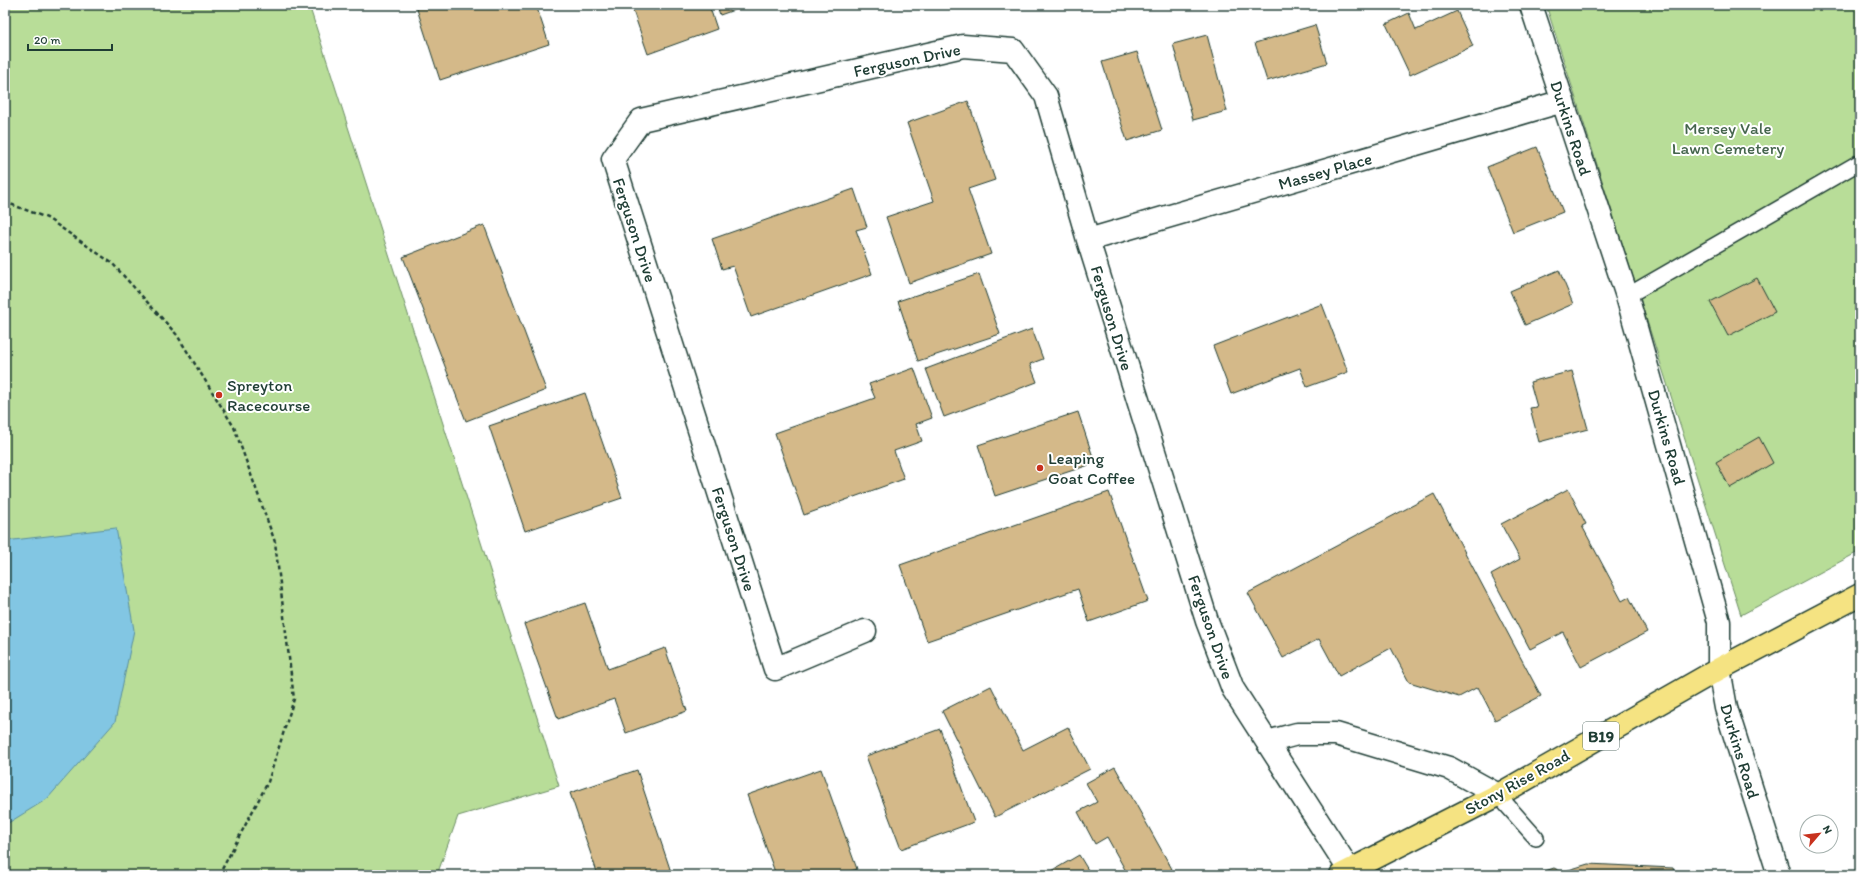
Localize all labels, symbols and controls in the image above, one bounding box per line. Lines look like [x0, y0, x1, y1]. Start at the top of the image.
scale bar [28, 26, 112, 52]
text: 20 m [34, 33, 61, 47]
street label: Ferguson Drive [852, 39, 962, 81]
street label: Durkins Road [1546, 78, 1596, 178]
park label: Mersey Vale Lawn Cemetery [1672, 118, 1784, 158]
street label: Massey Place [1276, 148, 1374, 194]
street label: Ferguson Drive [609, 175, 661, 285]
street label: Ferguson Drive [1087, 263, 1137, 373]
place label: Spreyton Racecourse [227, 375, 310, 415]
street label: Durkins Road [1644, 387, 1690, 487]
marker: Spreyton Racecourse [214, 390, 224, 400]
place label: Leaping Goat Coffee [1048, 448, 1135, 488]
marker: Leaping Goat Coffee [1035, 463, 1045, 473]
street label: Ferguson Drive [708, 484, 760, 594]
street label: Ferguson Drive [1184, 572, 1238, 682]
street label: Durkins Road [1716, 701, 1764, 801]
road number: B19 [1583, 722, 1619, 750]
street label: Stony Rise Road [1461, 745, 1573, 819]
north arrow [1799, 814, 1839, 854]
text: N [1820, 823, 1835, 836]

